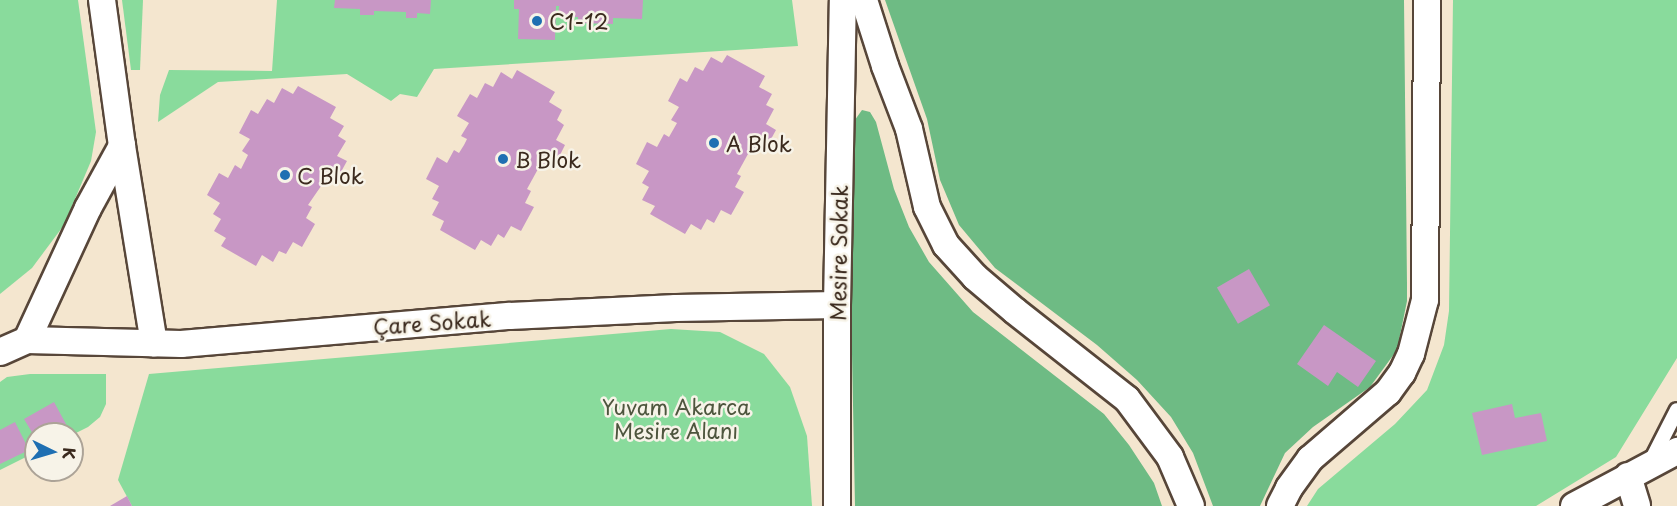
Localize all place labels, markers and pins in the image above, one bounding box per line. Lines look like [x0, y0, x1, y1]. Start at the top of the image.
place label: C1-12 [549, 8, 609, 34]
marker: C1-12 [530, 14, 544, 28]
place label: A Blok [726, 130, 794, 156]
marker: A Blok [707, 136, 721, 150]
place label: B Blok [515, 146, 580, 172]
marker: B Blok [496, 152, 510, 166]
place label: C Blok [297, 162, 365, 188]
marker: C Blok [278, 168, 292, 182]

